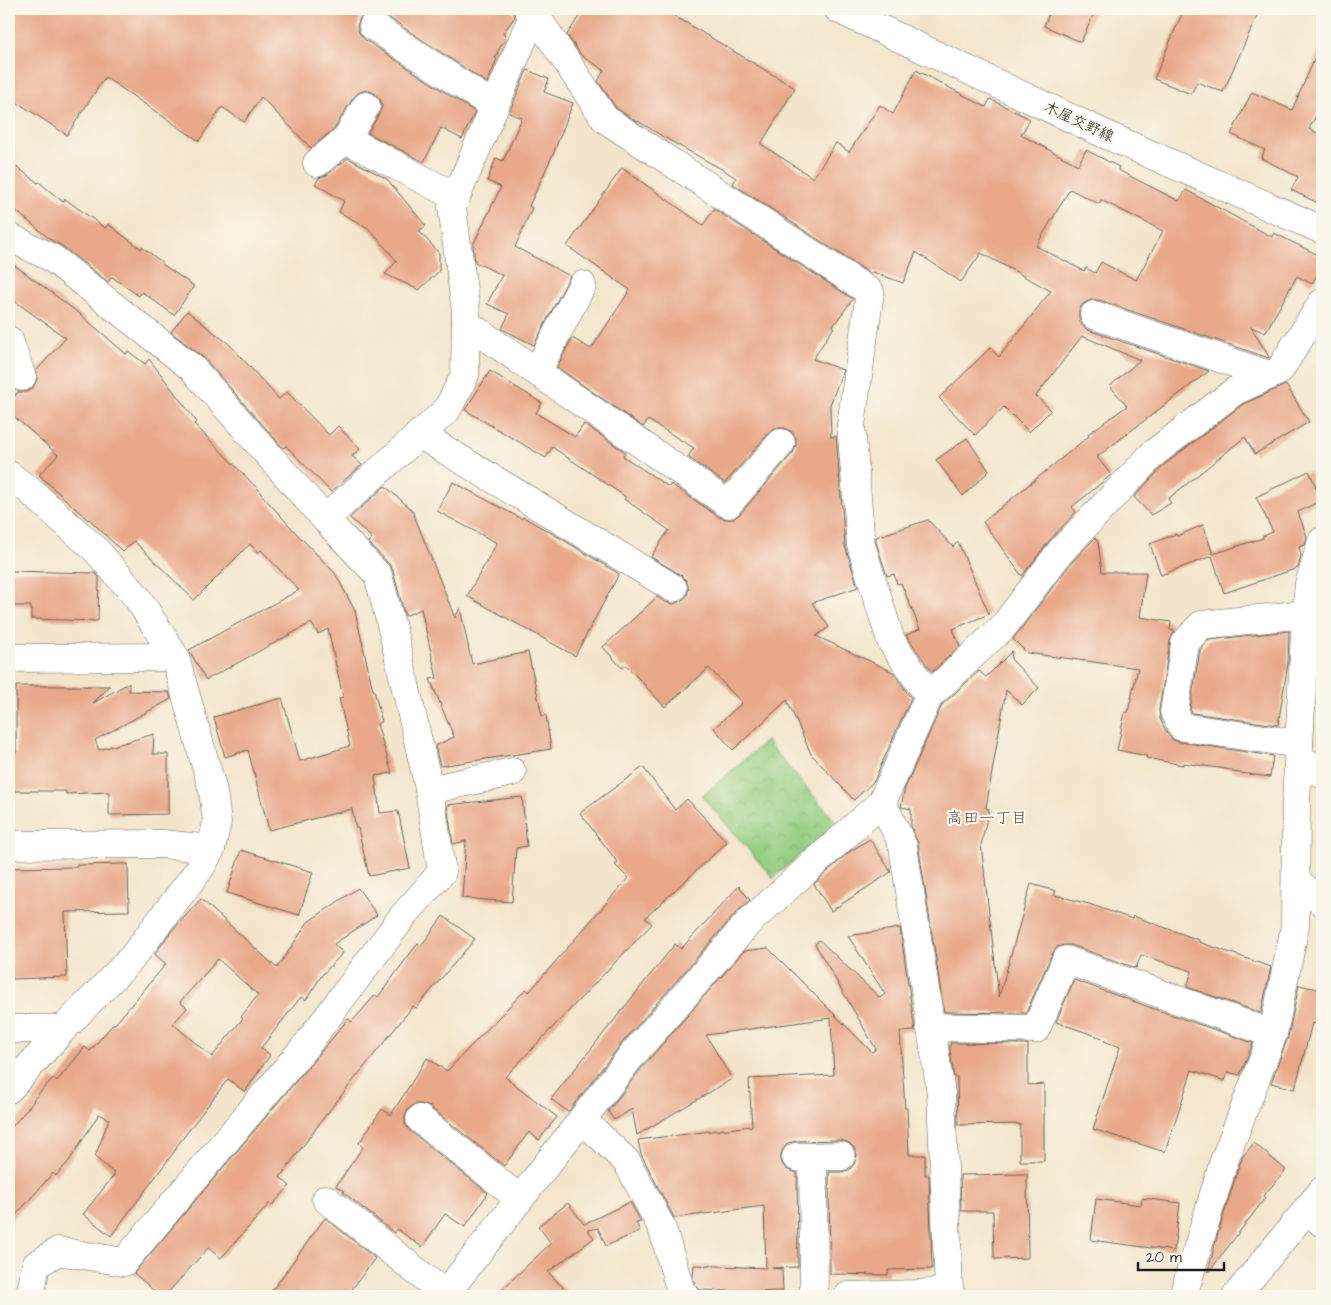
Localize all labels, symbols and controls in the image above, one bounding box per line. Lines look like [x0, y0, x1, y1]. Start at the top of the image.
street label: 木屋交野線 [1041, 97, 1117, 147]
district label: 高田一丁目 [947, 807, 1027, 829]
scale bar [1138, 1240, 1225, 1272]
text: 20 m [1146, 1247, 1182, 1268]

